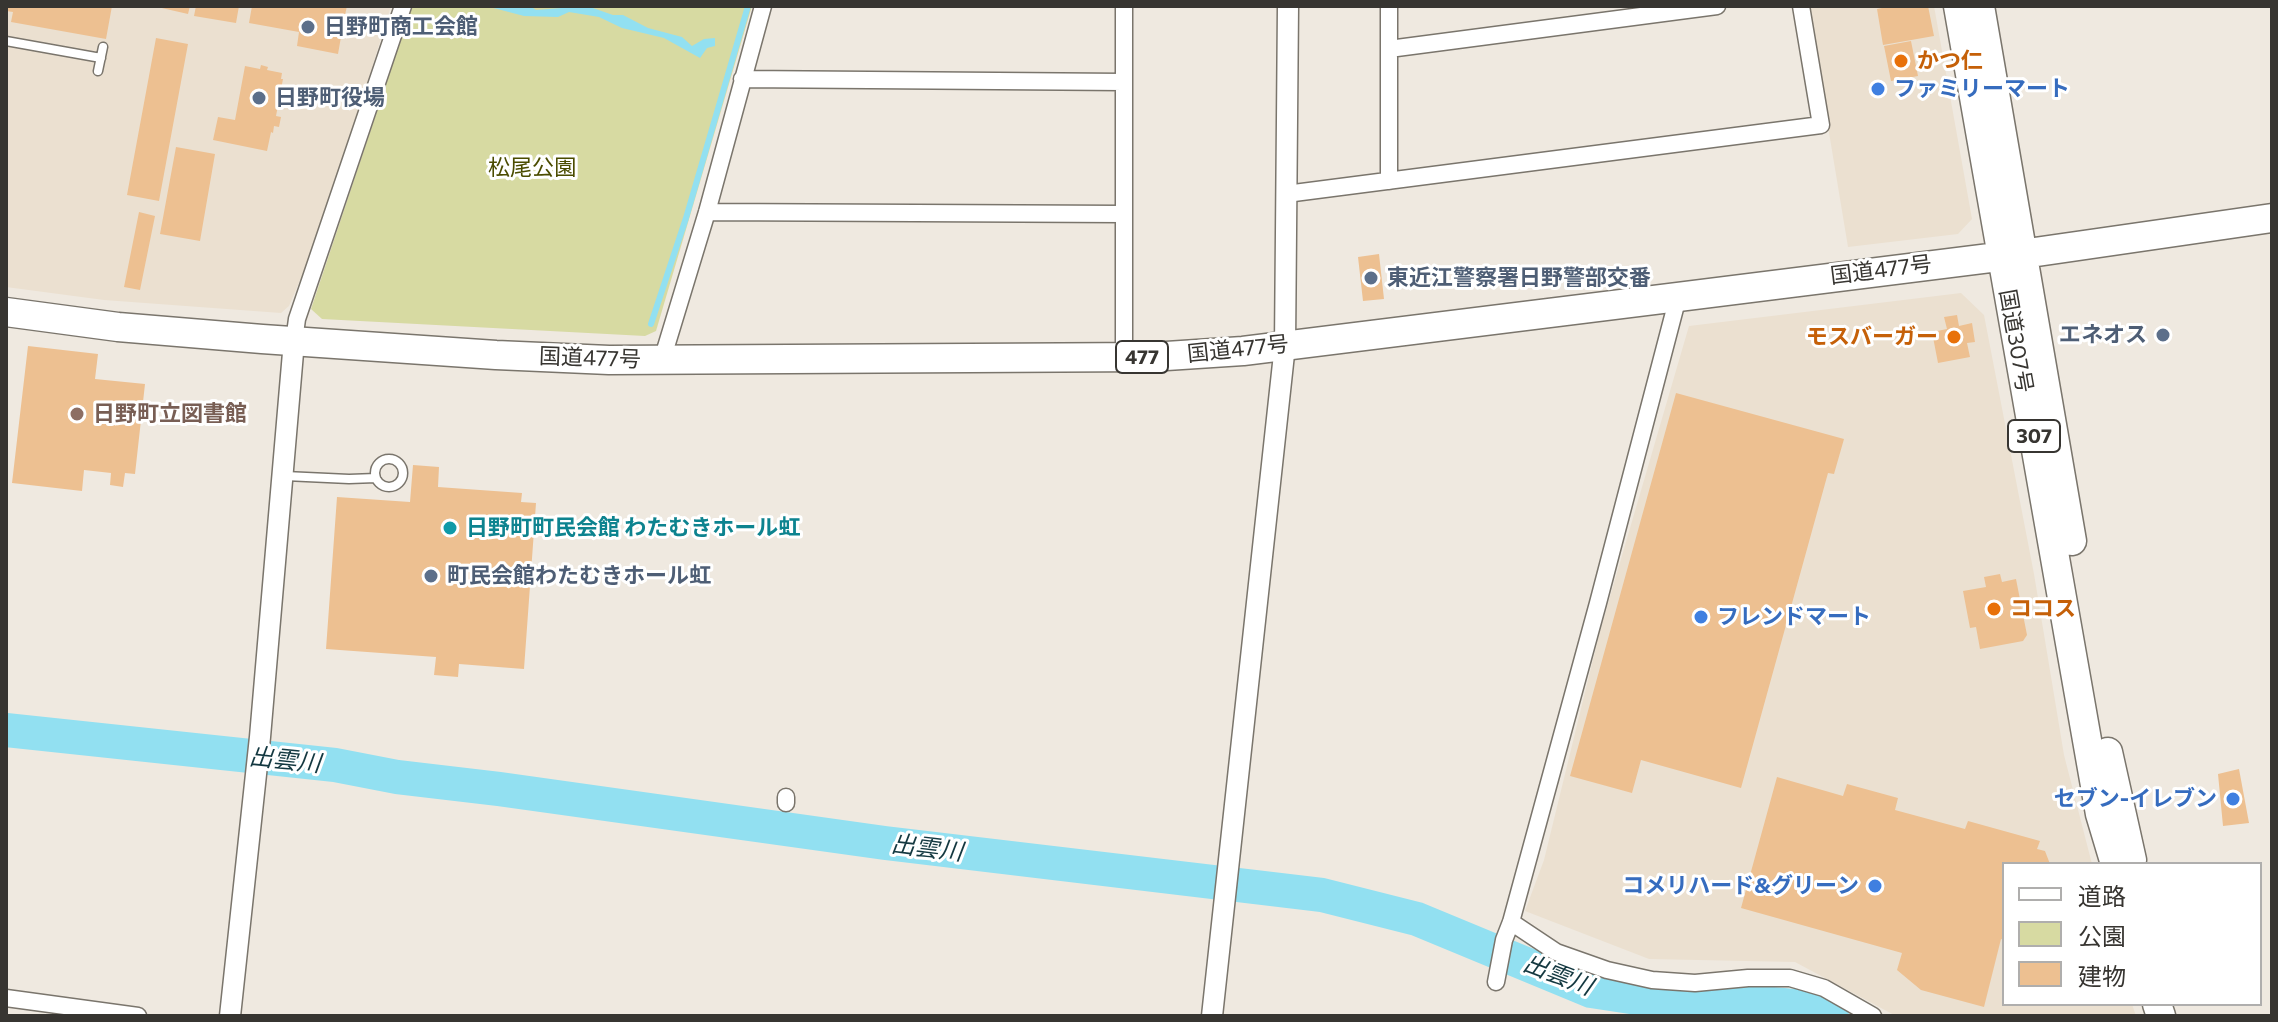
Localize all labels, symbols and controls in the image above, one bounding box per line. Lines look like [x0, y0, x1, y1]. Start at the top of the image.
place label: 日野町商工会館 [324, 14, 478, 40]
marker: 日野町商工会館 [299, 18, 317, 36]
place label: かつ仁 [1917, 48, 1983, 74]
marker: かつ仁 [1892, 52, 1910, 70]
place label: ファミリーマート [1894, 76, 2070, 102]
marker: ファミリーマート [1869, 80, 1887, 98]
place label: 日野町役場 [275, 85, 385, 111]
marker: 日野町役場 [250, 89, 268, 107]
park label: 松尾公園 [488, 155, 576, 181]
street label: 国道477号 [1829, 251, 1933, 289]
place label: 東近江警察署日野警部交番 [1387, 265, 1651, 291]
marker: 東近江警察署日野警部交番 [1362, 269, 1380, 287]
street label: 国道307号 [1994, 287, 2038, 395]
place label: エネオス [2059, 322, 2147, 348]
place label: モスバーガー [1806, 324, 1938, 350]
marker: エネオス [2154, 326, 2172, 344]
marker: モスバーガー [1945, 328, 1963, 346]
street label: 国道477号 [1186, 331, 1290, 367]
road number: 477 [1116, 341, 1168, 373]
street label: 国道477号 [539, 343, 641, 373]
place label: 日野町立図書館 [93, 401, 247, 427]
marker: 日野町立図書館 [68, 405, 86, 423]
road number: 307 [2008, 420, 2060, 452]
place label: 日野町町民会館 わたむきホール虹 [466, 515, 800, 541]
marker: 日野町町民会館 わたむきホール虹 [441, 519, 459, 537]
place label: 町民会館わたむきホール虹 [447, 563, 711, 589]
marker: 町民会館わたむきホール虹 [422, 567, 440, 585]
place label: ココス [2010, 596, 2076, 622]
marker: ココス [1985, 600, 2003, 618]
place label: フレンドマート [1717, 604, 1871, 630]
marker: フレンドマート [1692, 608, 1710, 626]
water label: 出雲川 [248, 742, 322, 778]
place label: セブン-イレブン [2054, 786, 2217, 812]
marker: セブン-イレブン [2224, 790, 2242, 808]
water label: 出雲川 [890, 829, 964, 867]
legend [2002, 862, 2262, 1006]
place label: コメリハード&グリーン [1622, 873, 1859, 899]
marker: コメリハード&グリーン [1866, 877, 1884, 895]
text: 道路 [2078, 881, 2126, 910]
text: 公園 [2078, 921, 2126, 950]
water label: 出雲川 [1519, 949, 1597, 1001]
text: 建物 [2078, 961, 2126, 990]

